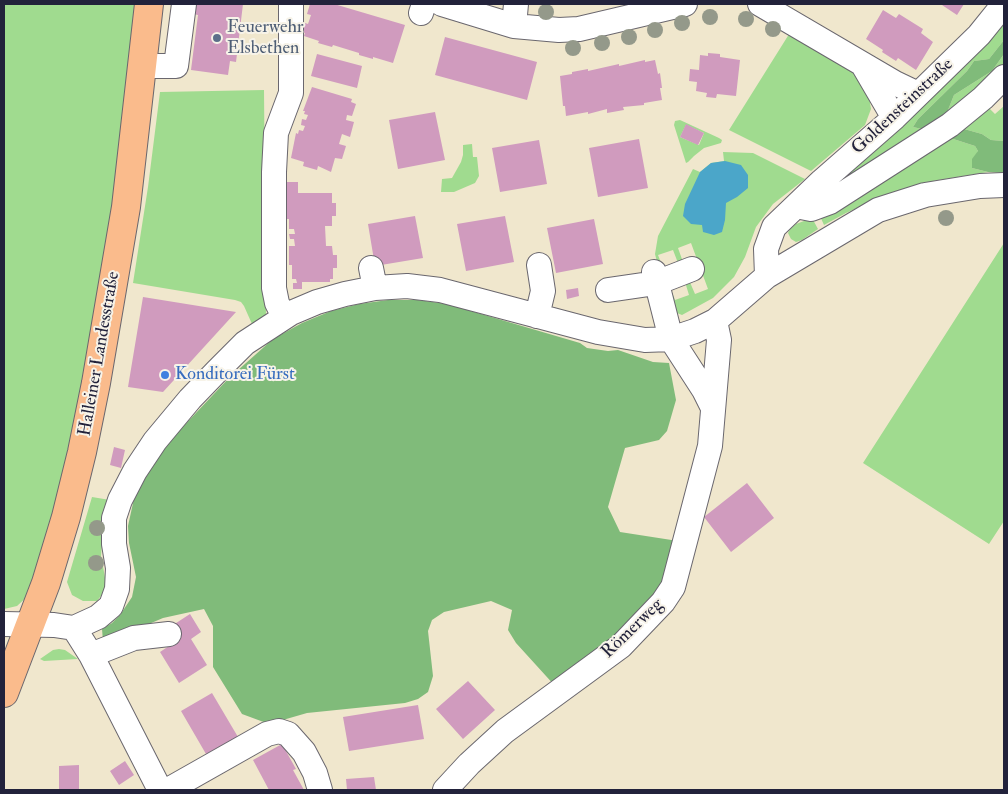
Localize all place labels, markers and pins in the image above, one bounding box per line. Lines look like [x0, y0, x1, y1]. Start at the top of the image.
place label: Feuerwehr Elsbethen [227, 17, 304, 59]
marker: Feuerwehr Elsbethen [211, 32, 223, 44]
place label: Konditorei Fürst [175, 364, 295, 386]
marker: Konditorei Fürst [159, 369, 171, 381]

